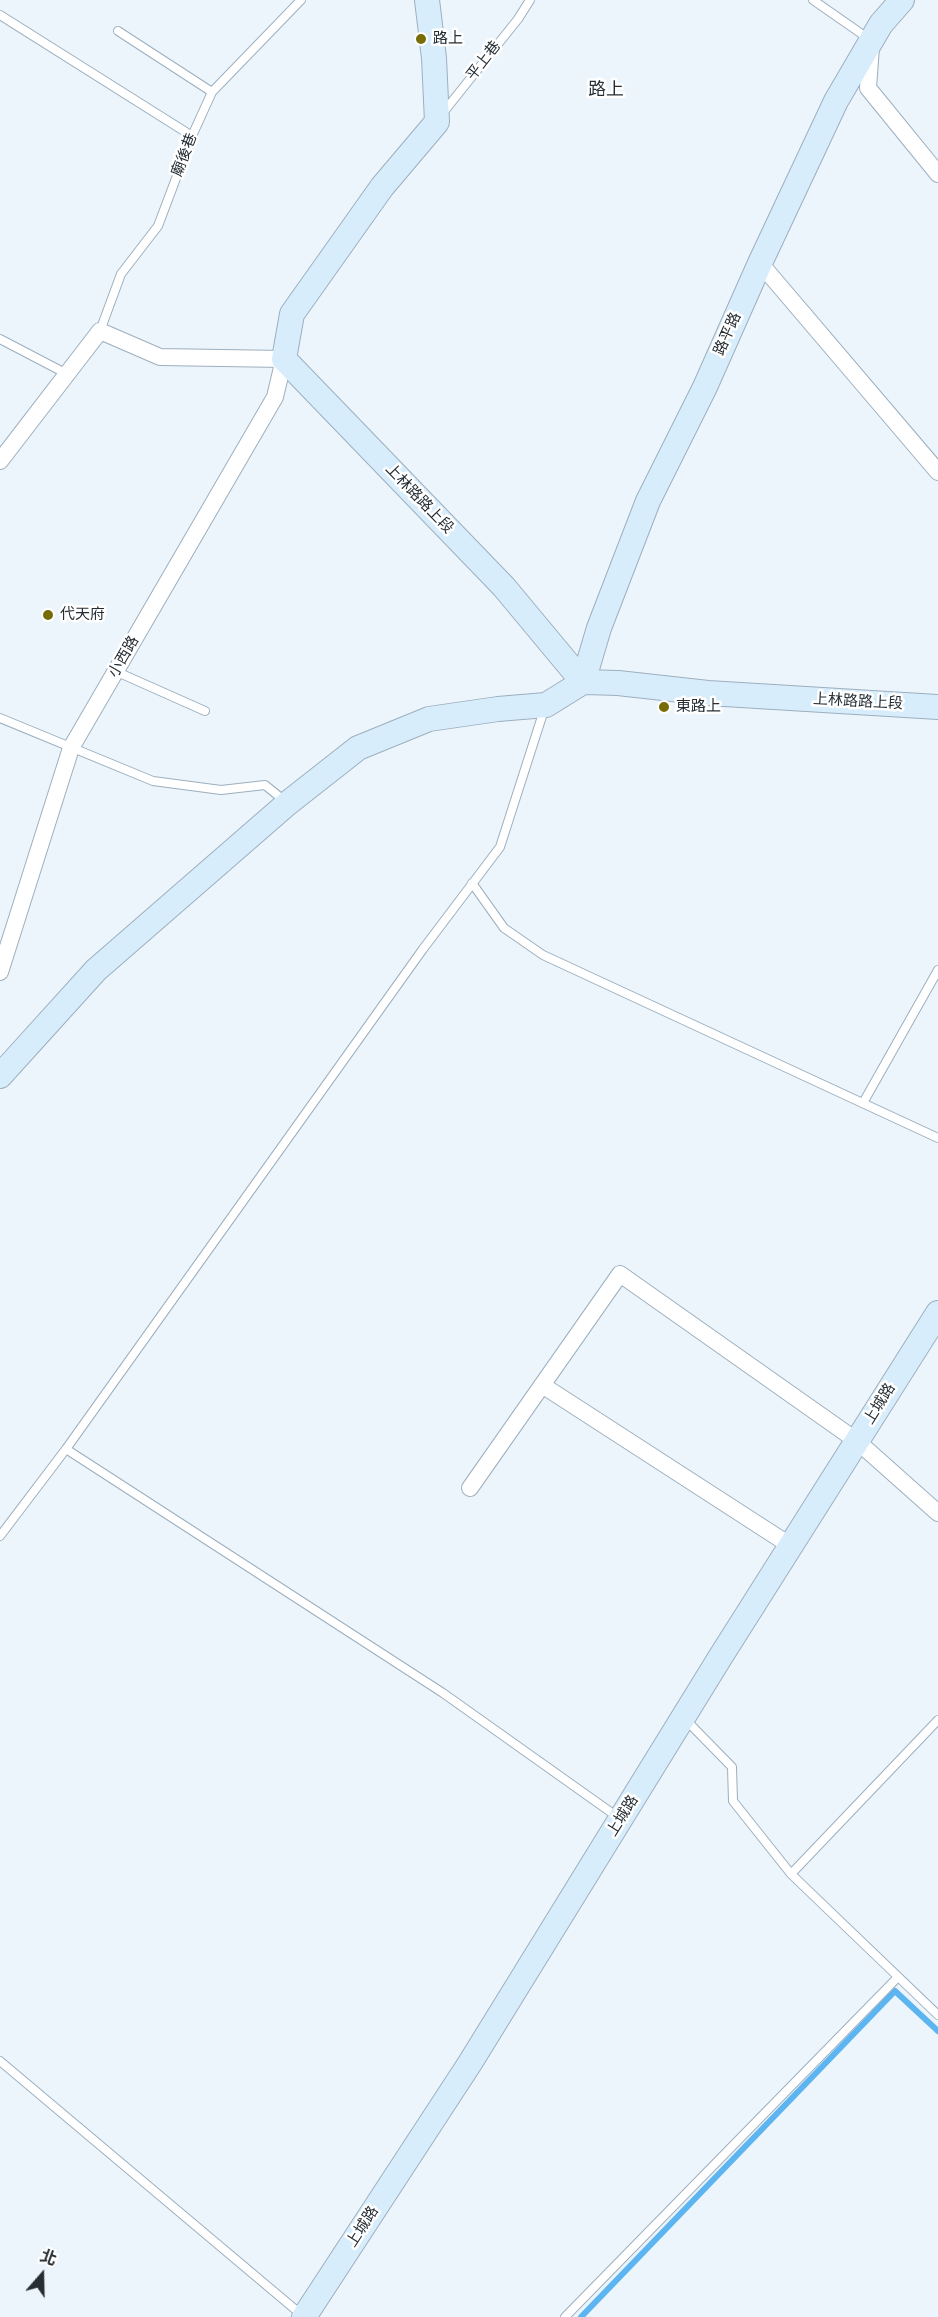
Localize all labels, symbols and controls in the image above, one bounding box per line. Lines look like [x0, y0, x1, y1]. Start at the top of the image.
place label: 路上 [433, 30, 463, 48]
marker: 路上 [414, 32, 428, 46]
street label: 平上巷 [463, 38, 505, 84]
district label: 路上 [588, 79, 624, 101]
street label: 廟後巷 [169, 131, 201, 179]
street label: 路平路 [711, 310, 745, 358]
street label: 上林路路上段 [381, 460, 457, 538]
place label: 代天府 [60, 606, 105, 624]
marker: 代天府 [41, 608, 55, 622]
street label: 小西路 [105, 633, 143, 681]
street label: 上林路路上段 [813, 691, 903, 713]
place label: 東路上 [676, 698, 721, 716]
marker: 東路上 [657, 700, 671, 714]
street label: 上城路 [860, 1380, 900, 1428]
street label: 上城路 [603, 1792, 643, 1840]
street label: 上城路 [343, 2203, 383, 2251]
north arrow [12, 2245, 72, 2305]
text: 北 [37, 2245, 59, 2270]

